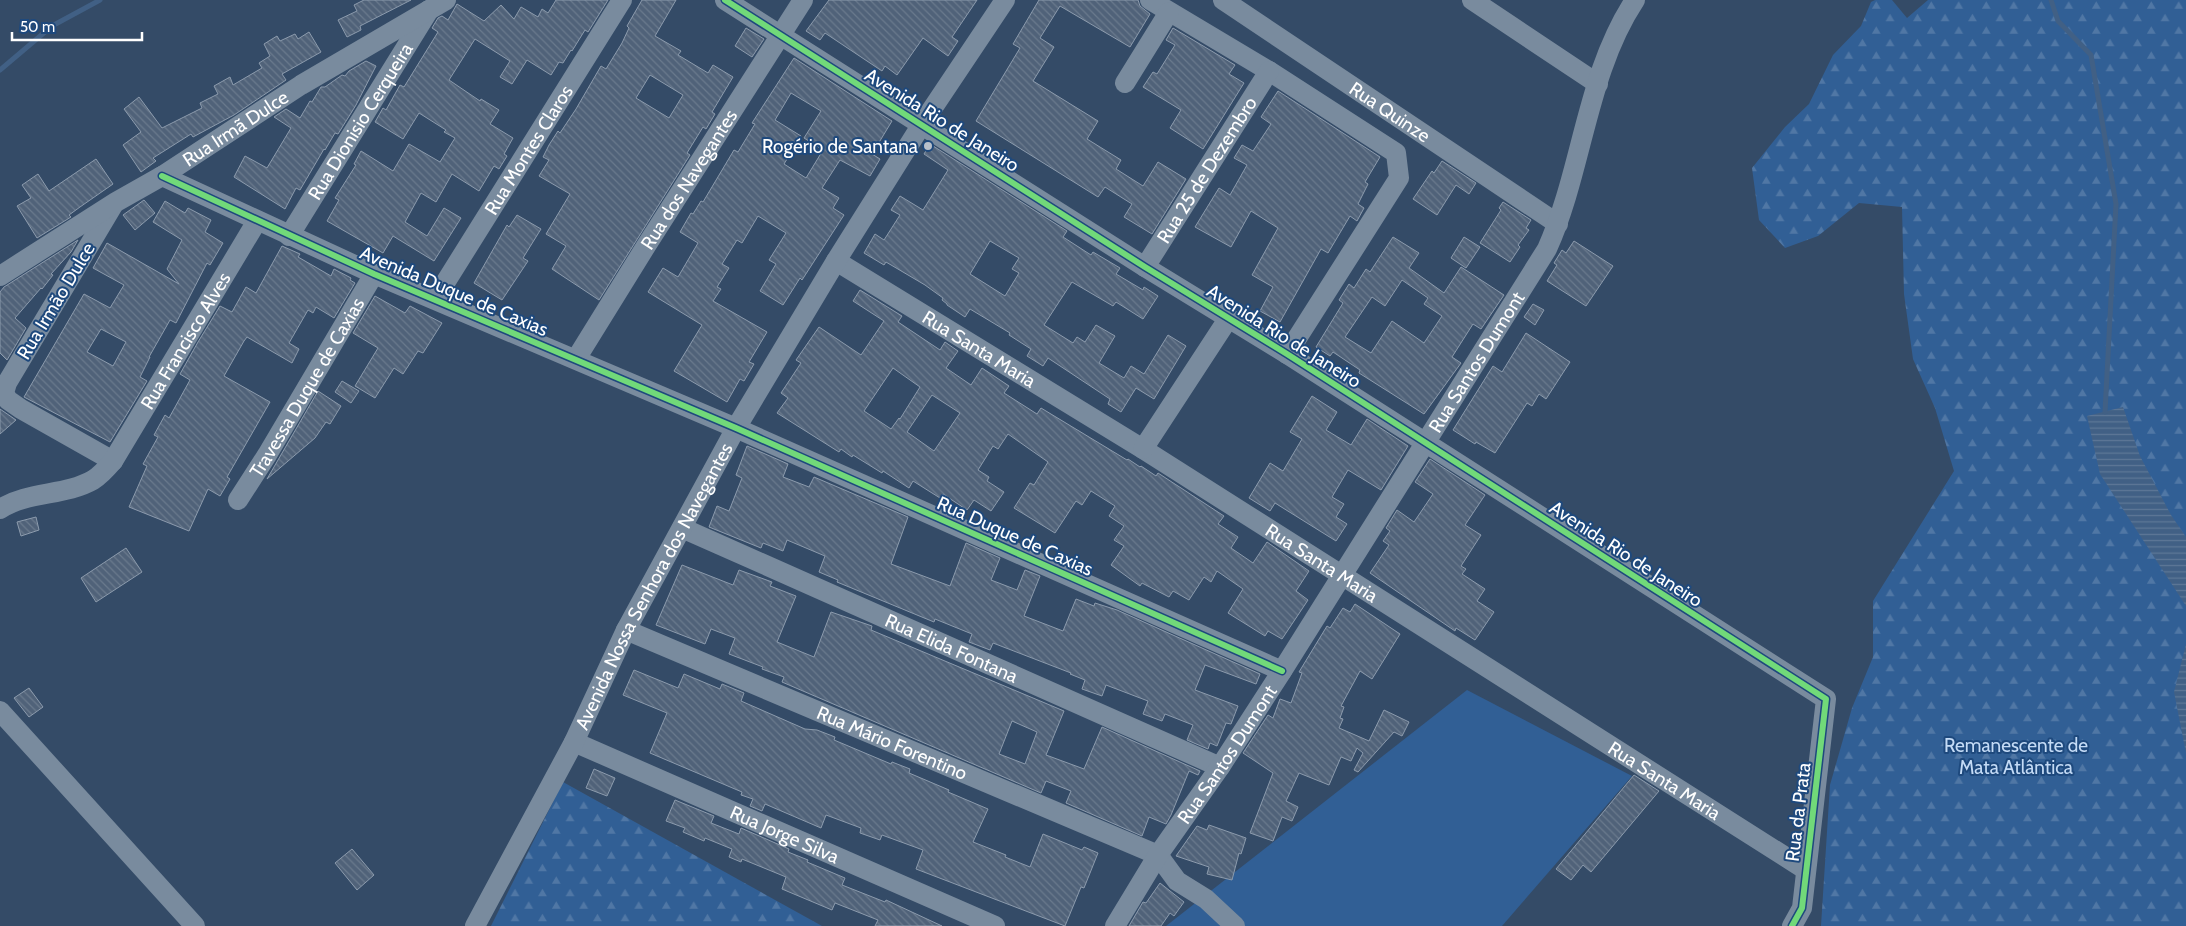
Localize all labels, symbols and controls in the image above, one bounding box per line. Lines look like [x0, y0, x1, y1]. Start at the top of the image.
scale bar [12, 10, 142, 42]
text: 50 m [20, 18, 55, 36]
street label: Rua Dionisio Cerqueira [303, 39, 417, 204]
street label: Avenida Rio de Janeiro [861, 63, 1023, 177]
street label: Rua Quinze [1345, 77, 1435, 147]
street label: Rua Montes Claros [479, 81, 577, 219]
street label: Rua Irmã Dulce [178, 85, 293, 171]
street label: Rua 25 de Dezembro [1152, 92, 1261, 247]
street label: Rua dos Navegantes [635, 105, 742, 254]
place label: Rogério de Santana [762, 135, 918, 158]
marker: Rogério de Santana [922, 140, 934, 152]
street label: Rua Irmão Dulce [12, 238, 100, 364]
street label: Avenida Duque de Caxias [356, 241, 552, 341]
street label: Rua Francisco Alves [135, 268, 235, 413]
street label: Avenida Rio de Janeiro [1203, 279, 1365, 393]
street label: Rua Santos Dumont [1423, 287, 1529, 437]
street label: Travessa Duque de Caxias [244, 293, 369, 481]
street label: Rua Santa Maria [918, 305, 1040, 392]
street label: Avenida Nossa Senhora dos Navegantes [570, 439, 737, 733]
street label: Rua Duque de Caxias [934, 491, 1097, 581]
street label: Avenida Rio de Janeiro [1545, 496, 1707, 612]
street label: Rua Santa Maria [1261, 518, 1382, 607]
street label: Rua Elida Fontana [882, 608, 1022, 687]
street label: Rua Santos Dumont [1172, 680, 1282, 828]
street label: Rua Mário Forentino [814, 701, 971, 785]
park label: Remanescente de Mata Atlântica [1944, 734, 2088, 779]
street label: Rua Santa Maria [1604, 736, 1725, 825]
street label: Rua da Prata [1781, 761, 1815, 863]
street label: Rua Jorge Silva [727, 800, 843, 868]

